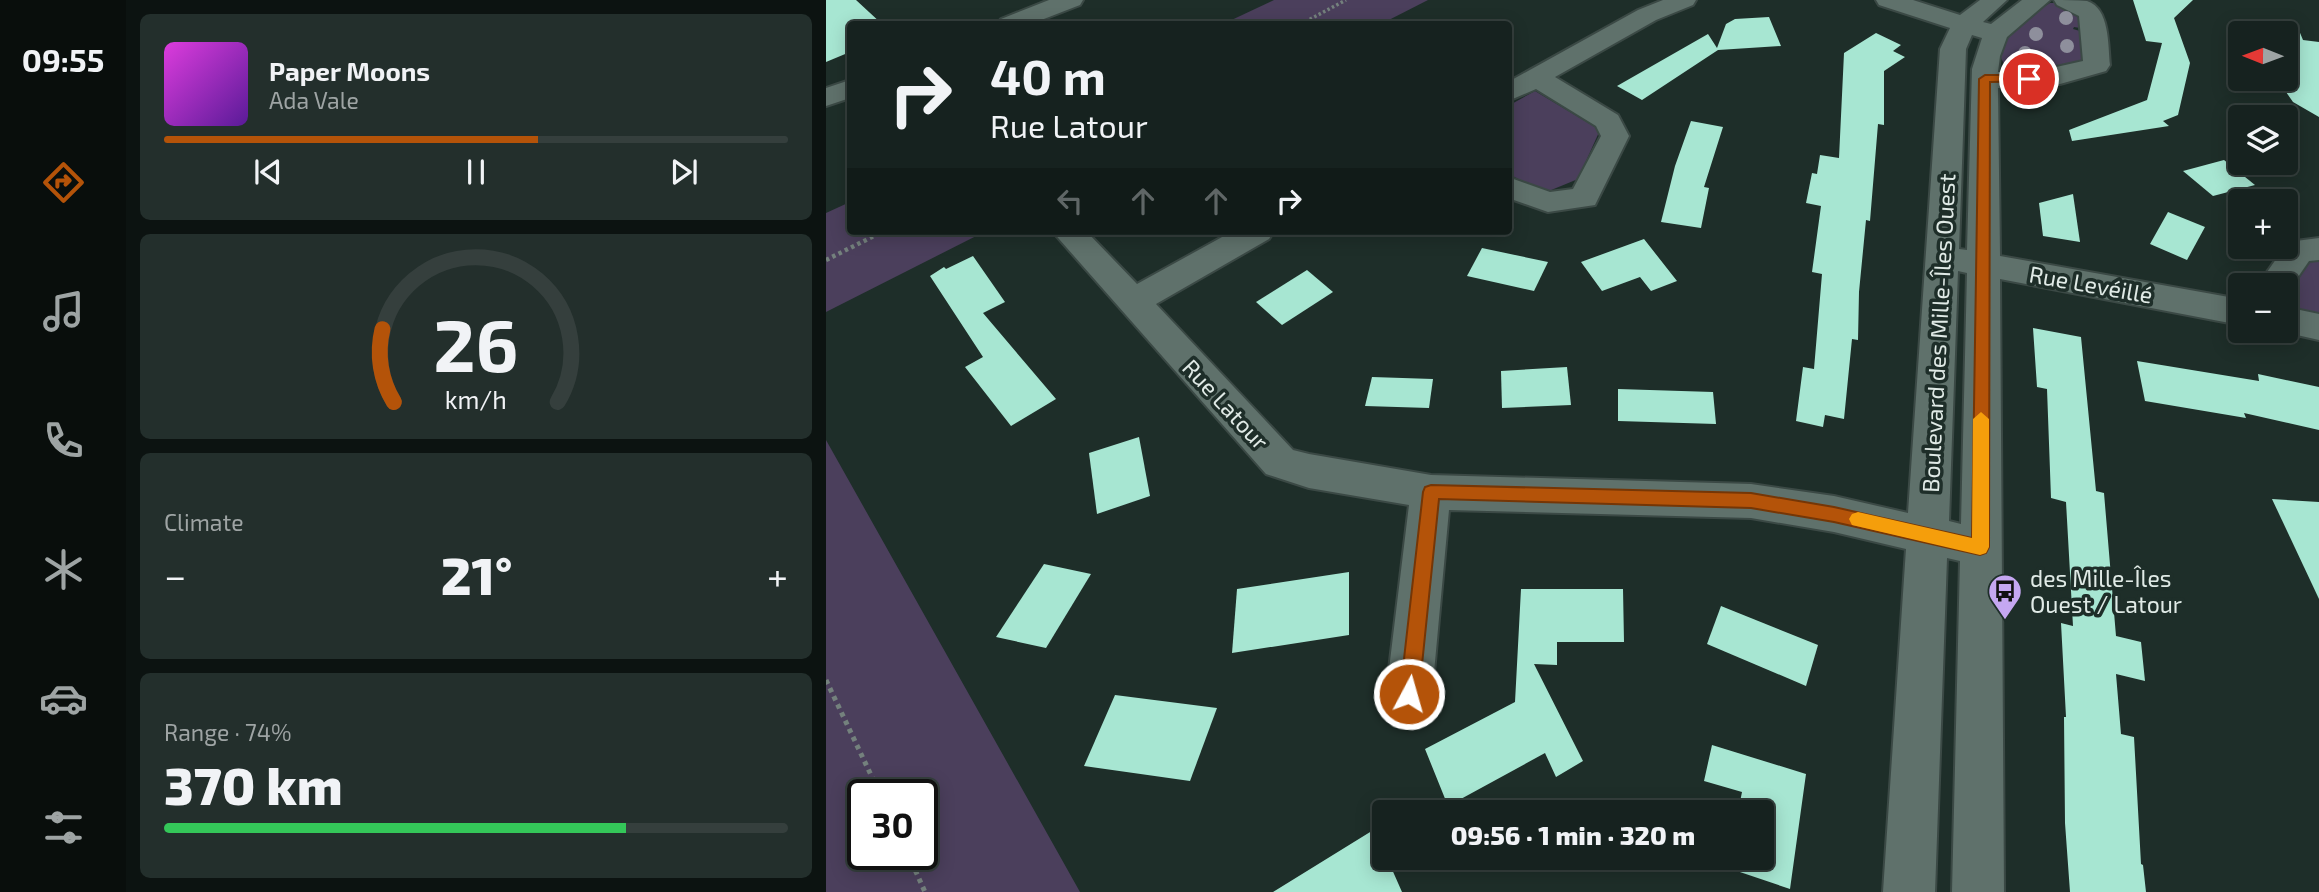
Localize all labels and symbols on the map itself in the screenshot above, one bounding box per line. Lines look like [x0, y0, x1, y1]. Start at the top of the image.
north arrow [2228, 21, 2298, 91]
pin [1999, 49, 2059, 109]
street label: Boulevard des Mille-Îles Ouest [1916, 173, 1960, 493]
street label: Rue Levéillé [2027, 259, 2155, 309]
street label: Rue Latour [1177, 353, 1275, 455]
place label: des Mille-Îles Ouest / Latour [2030, 564, 2182, 618]
bus stop icon: des Mille-Îles Ouest / Latour [1986, 572, 2024, 621]
position arrow [1372, 657, 1446, 731]
speed limit sign: 30 [847, 779, 938, 870]

